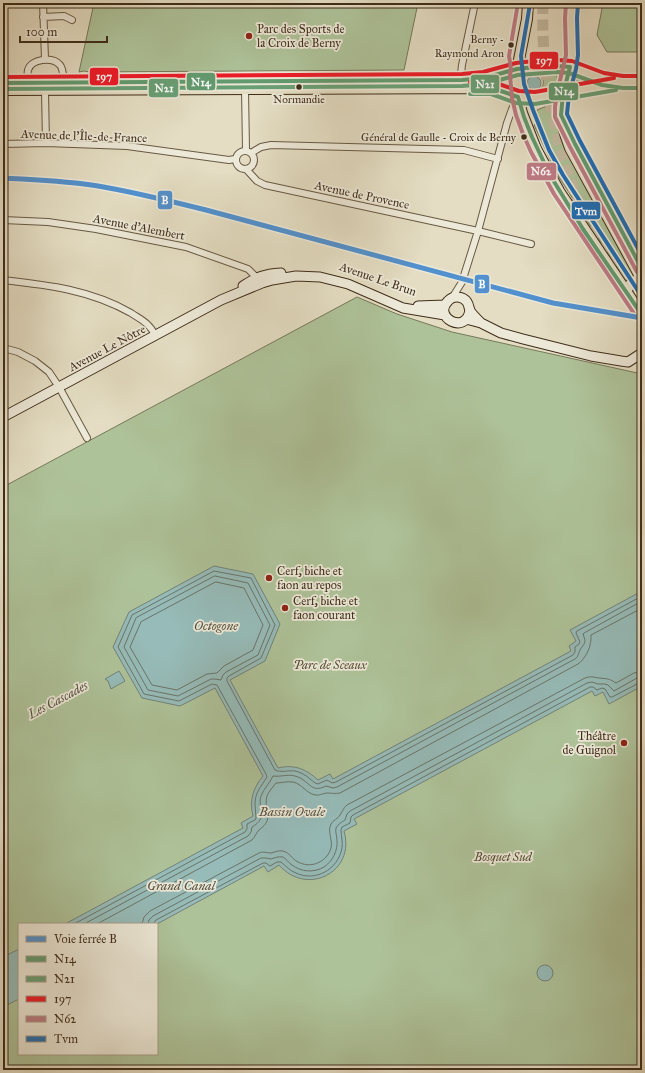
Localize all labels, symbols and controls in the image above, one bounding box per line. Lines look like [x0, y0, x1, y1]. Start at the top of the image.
scale bar [20, 18, 107, 44]
place label: Parc des Sports de la Croix de Berny [257, 22, 345, 50]
text: 100 m [26, 25, 57, 39]
marker: Parc des Sports de la Croix de Berny [244, 31, 254, 41]
place label: Berny - Raymond Aron [435, 33, 504, 60]
marker: Berny - Raymond Aron [506, 40, 516, 50]
line badge: 197 [529, 51, 559, 70]
text: 197 [536, 54, 552, 68]
line badge: 197 [89, 67, 119, 86]
text: 197 [96, 70, 112, 84]
line badge: N14 [186, 72, 216, 91]
line badge: N21 [470, 74, 500, 94]
text: N14 [191, 76, 212, 90]
line badge: N21 [148, 78, 179, 98]
text: N21 [475, 78, 495, 91]
text: N21 [154, 82, 174, 95]
marker: Normandie [294, 82, 304, 92]
line badge: N14 [548, 82, 579, 101]
text: N14 [554, 85, 575, 99]
place label: Normandie [273, 93, 325, 106]
street label: Avenue de l'Île-de-France [20, 126, 147, 145]
place label: Général de Gaulle - Croix de Berny [361, 131, 517, 144]
marker: Général de Gaulle - Croix de Berny [519, 132, 529, 142]
line badge: N62 [526, 162, 557, 181]
text: N62 [531, 165, 552, 178]
street label: Avenue de Provence [312, 178, 411, 212]
line badge: B [157, 190, 173, 210]
text: B [161, 194, 169, 207]
line badge: Tvm [571, 201, 601, 220]
text: Tvm [574, 205, 598, 218]
street label: Avenue d'Alembert [91, 211, 187, 243]
street label: Avenue Le Brun [337, 259, 419, 299]
line badge: B [474, 274, 490, 294]
text: B [478, 278, 486, 291]
street label: Avenue Le Nôtre [65, 322, 148, 375]
place label: Cerf, biche et faon au repos [277, 564, 343, 592]
marker: Cerf, biche et faon au repos [264, 573, 274, 583]
place label: Cerf, biche et faon courant [293, 594, 359, 622]
marker: Cerf, biche et faon courant [280, 603, 290, 613]
water label: Octogone [194, 618, 239, 634]
park label: Parc de Sceaux [293, 658, 368, 672]
water label: Les Cascades [24, 677, 91, 723]
place label: Théâtre de Guignol [563, 729, 617, 758]
marker: Théâtre de Guignol [619, 738, 629, 748]
water label: Bassin Ovale [258, 804, 326, 820]
park label: Bosquet Sud [473, 850, 533, 864]
water label: Grand Canal [147, 878, 217, 894]
legend [18, 923, 158, 1055]
text: Voie ferrée B [53, 932, 117, 946]
text: N14 [54, 952, 76, 966]
text: N21 [54, 972, 75, 986]
text: 197 [54, 992, 72, 1006]
text: N62 [54, 1012, 76, 1026]
text: Tvm [54, 1032, 78, 1046]

